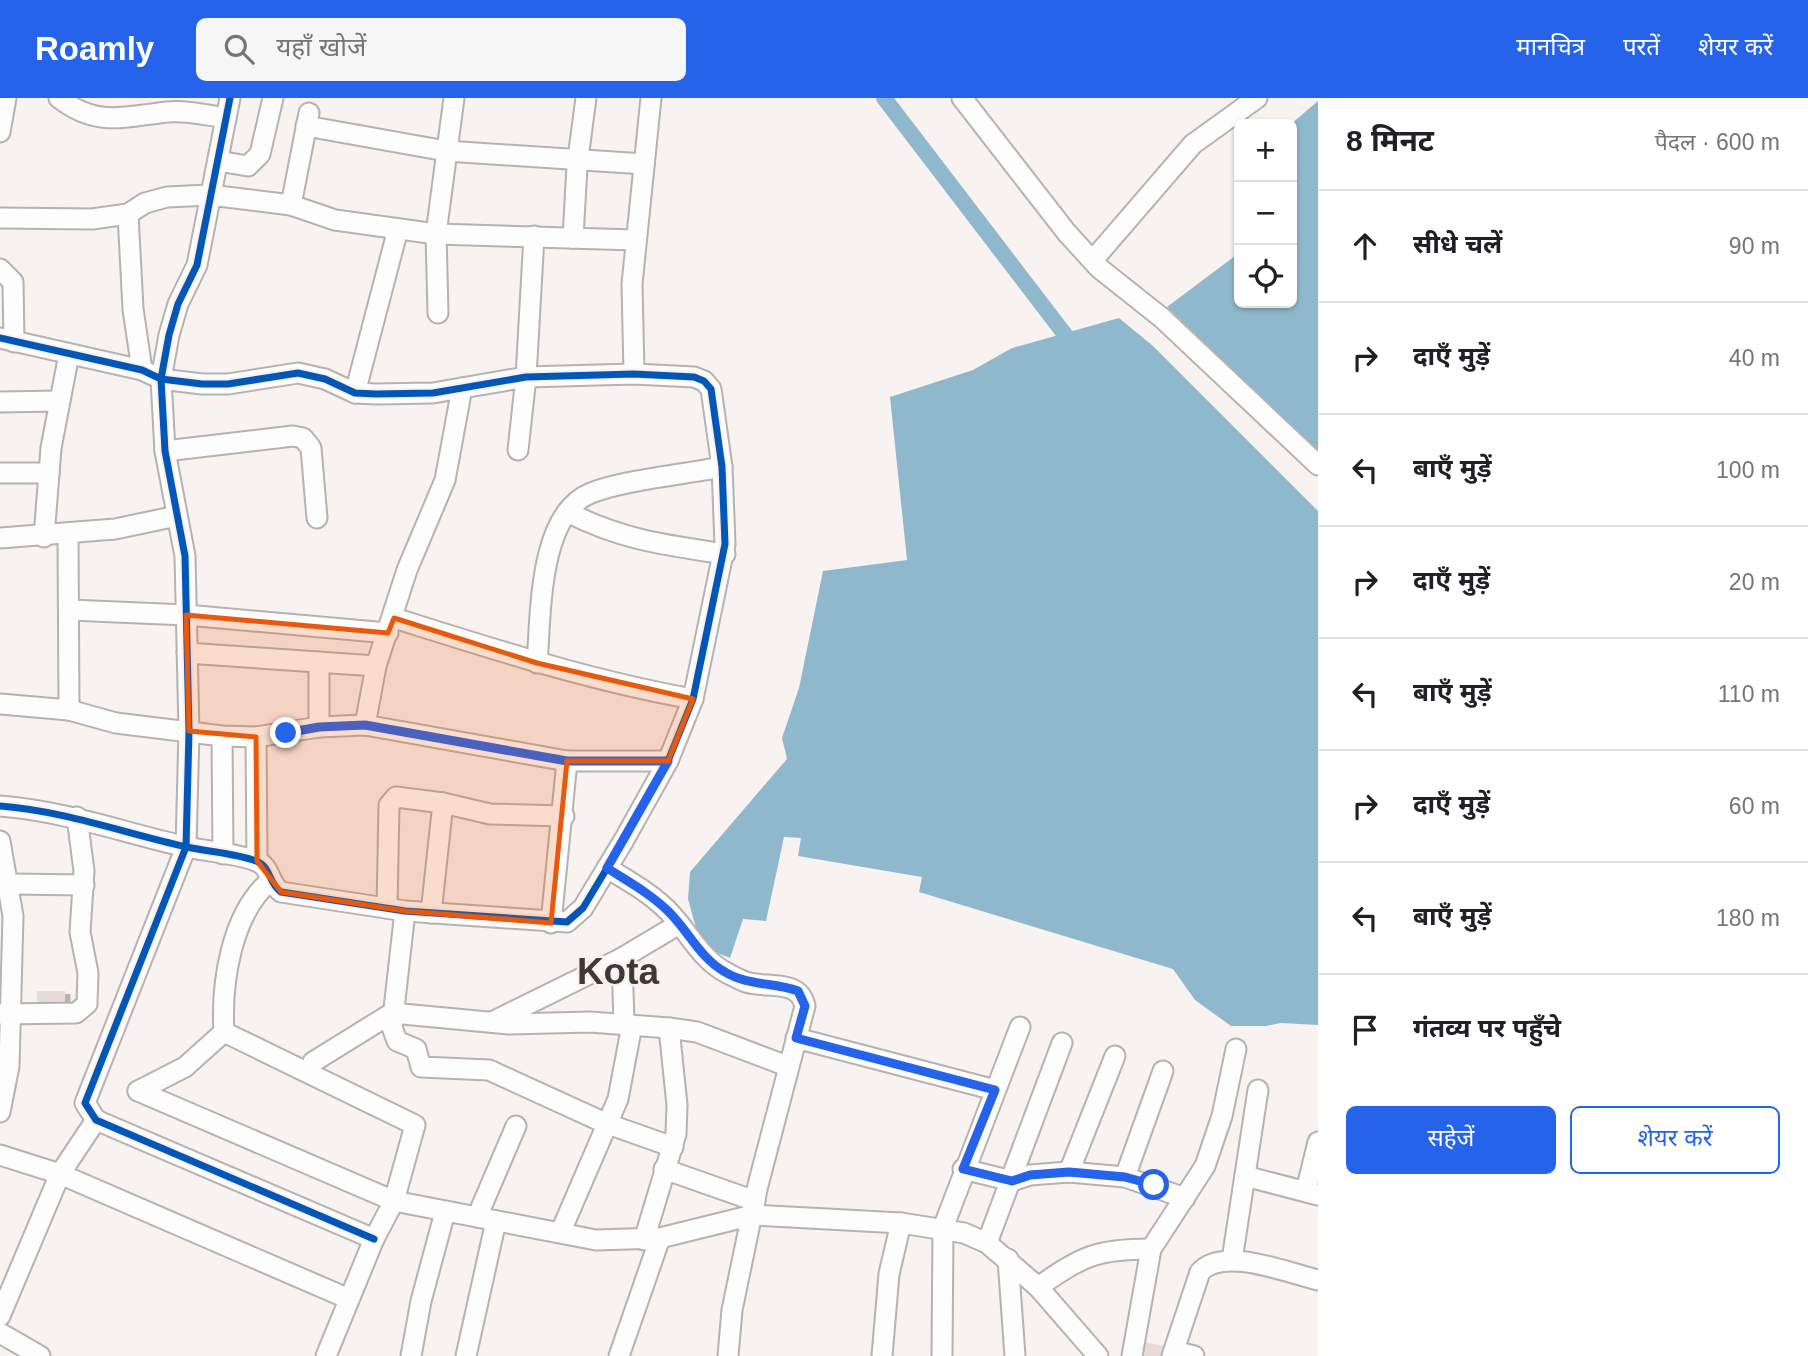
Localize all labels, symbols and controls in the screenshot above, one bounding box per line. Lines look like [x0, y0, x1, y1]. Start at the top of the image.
search box [196, 18, 686, 81]
text: Roamly [35, 30, 154, 67]
icon: search [220, 30, 258, 68]
text: यहाँ खोजें [276, 32, 366, 62]
text: मानचित्र [1516, 33, 1585, 60]
text: परतें [1623, 33, 1660, 60]
text: शेयर करें [1698, 33, 1773, 60]
map controls [1234, 119, 1297, 308]
button: + [1234, 119, 1297, 182]
text: 8 मिनट [1346, 124, 1434, 157]
text: पैदल · 600 m [1655, 129, 1780, 155]
button: − [1234, 182, 1297, 245]
icon: ahead [1346, 227, 1384, 265]
text: सीधे चलें [1413, 229, 1502, 259]
text: 90 m [1729, 233, 1780, 259]
button: locate [1234, 245, 1297, 308]
icon: right [1346, 339, 1384, 377]
text: दाएँ मुड़ें [1413, 341, 1490, 371]
text: 40 m [1729, 345, 1780, 371]
icon: left [1346, 451, 1384, 489]
text: बाएँ मुड़ें [1413, 453, 1492, 483]
text: 100 m [1716, 457, 1780, 483]
icon: right [1346, 563, 1384, 601]
text: दाएँ मुड़ें [1413, 565, 1490, 595]
text: 20 m [1729, 569, 1780, 595]
icon: left [1346, 675, 1384, 713]
text: बाएँ मुड़ें [1413, 677, 1492, 707]
text: 110 m [1718, 681, 1780, 707]
route end [270, 717, 301, 748]
icon: right [1346, 787, 1384, 825]
text: दाएँ मुड़ें [1413, 789, 1490, 819]
text: 60 m [1729, 793, 1780, 819]
icon: left [1346, 899, 1384, 937]
text: बाएँ मुड़ें [1413, 901, 1492, 931]
text: 180 m [1716, 905, 1780, 931]
district label: Kota [577, 951, 660, 992]
icon: arrive [1346, 1011, 1384, 1049]
text: गंतव्य पर पहुँचे [1413, 1013, 1561, 1043]
button: सहेजें [1346, 1106, 1556, 1174]
button: शेयर करें [1570, 1106, 1780, 1174]
route start [1138, 1169, 1169, 1200]

